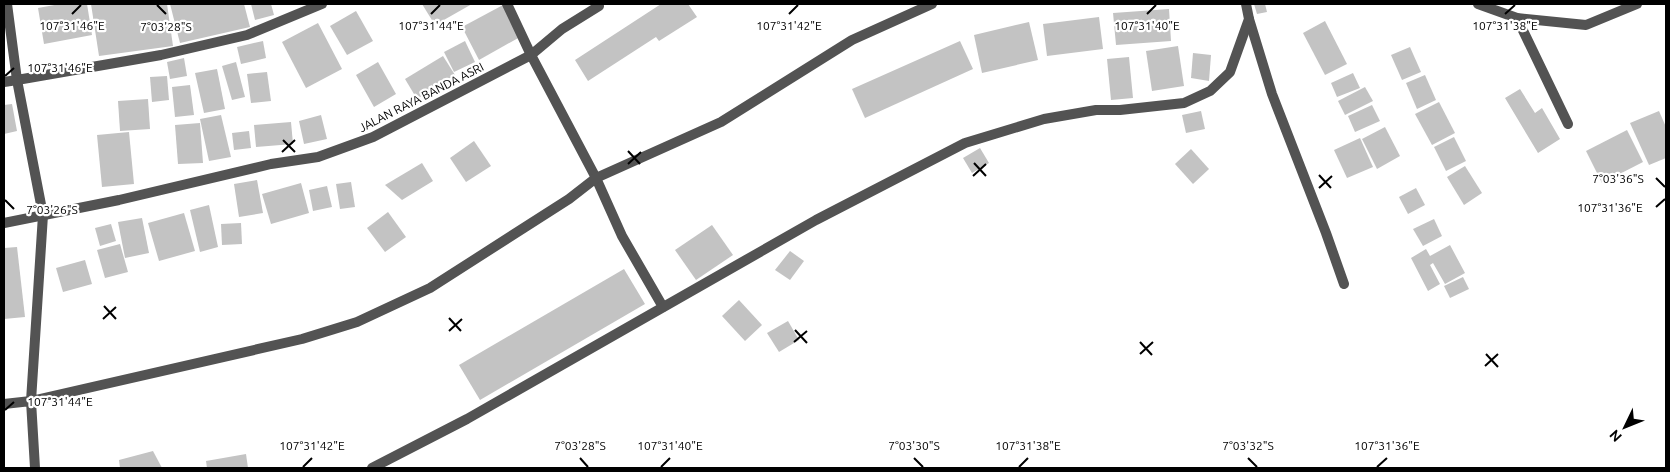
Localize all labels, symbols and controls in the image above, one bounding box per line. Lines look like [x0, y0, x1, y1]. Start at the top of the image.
text: 107°31'46"E [39, 19, 105, 32]
text: 107°31'44"E [398, 19, 464, 32]
text: 107°31'42"E [756, 19, 822, 32]
text: 107°31'40"E [1114, 19, 1180, 32]
text: 107°31'38"E [1472, 19, 1538, 32]
text: 7°03'28"S [140, 20, 192, 33]
street label: JALAN RAYA BANDA ASRI [356, 60, 486, 134]
text: 107°31'46"E [27, 61, 93, 74]
text: 7°03'36"S [1592, 172, 1644, 185]
text: 107°31'36"E [1577, 201, 1643, 214]
text: 7°03'26"S [26, 203, 78, 216]
text: 107°31'44"E [27, 395, 93, 408]
north arrow [1600, 402, 1650, 452]
text: N [1606, 427, 1625, 445]
text: 107°31'42"E [279, 439, 345, 452]
text: 7°03'28"S [554, 439, 606, 452]
text: 107°31'40"E [637, 439, 703, 452]
text: 7°03'30"S [888, 439, 940, 452]
text: 107°31'38"E [995, 439, 1061, 452]
text: 7°03'32"S [1222, 439, 1274, 452]
text: 107°31'36"E [1354, 439, 1420, 452]

